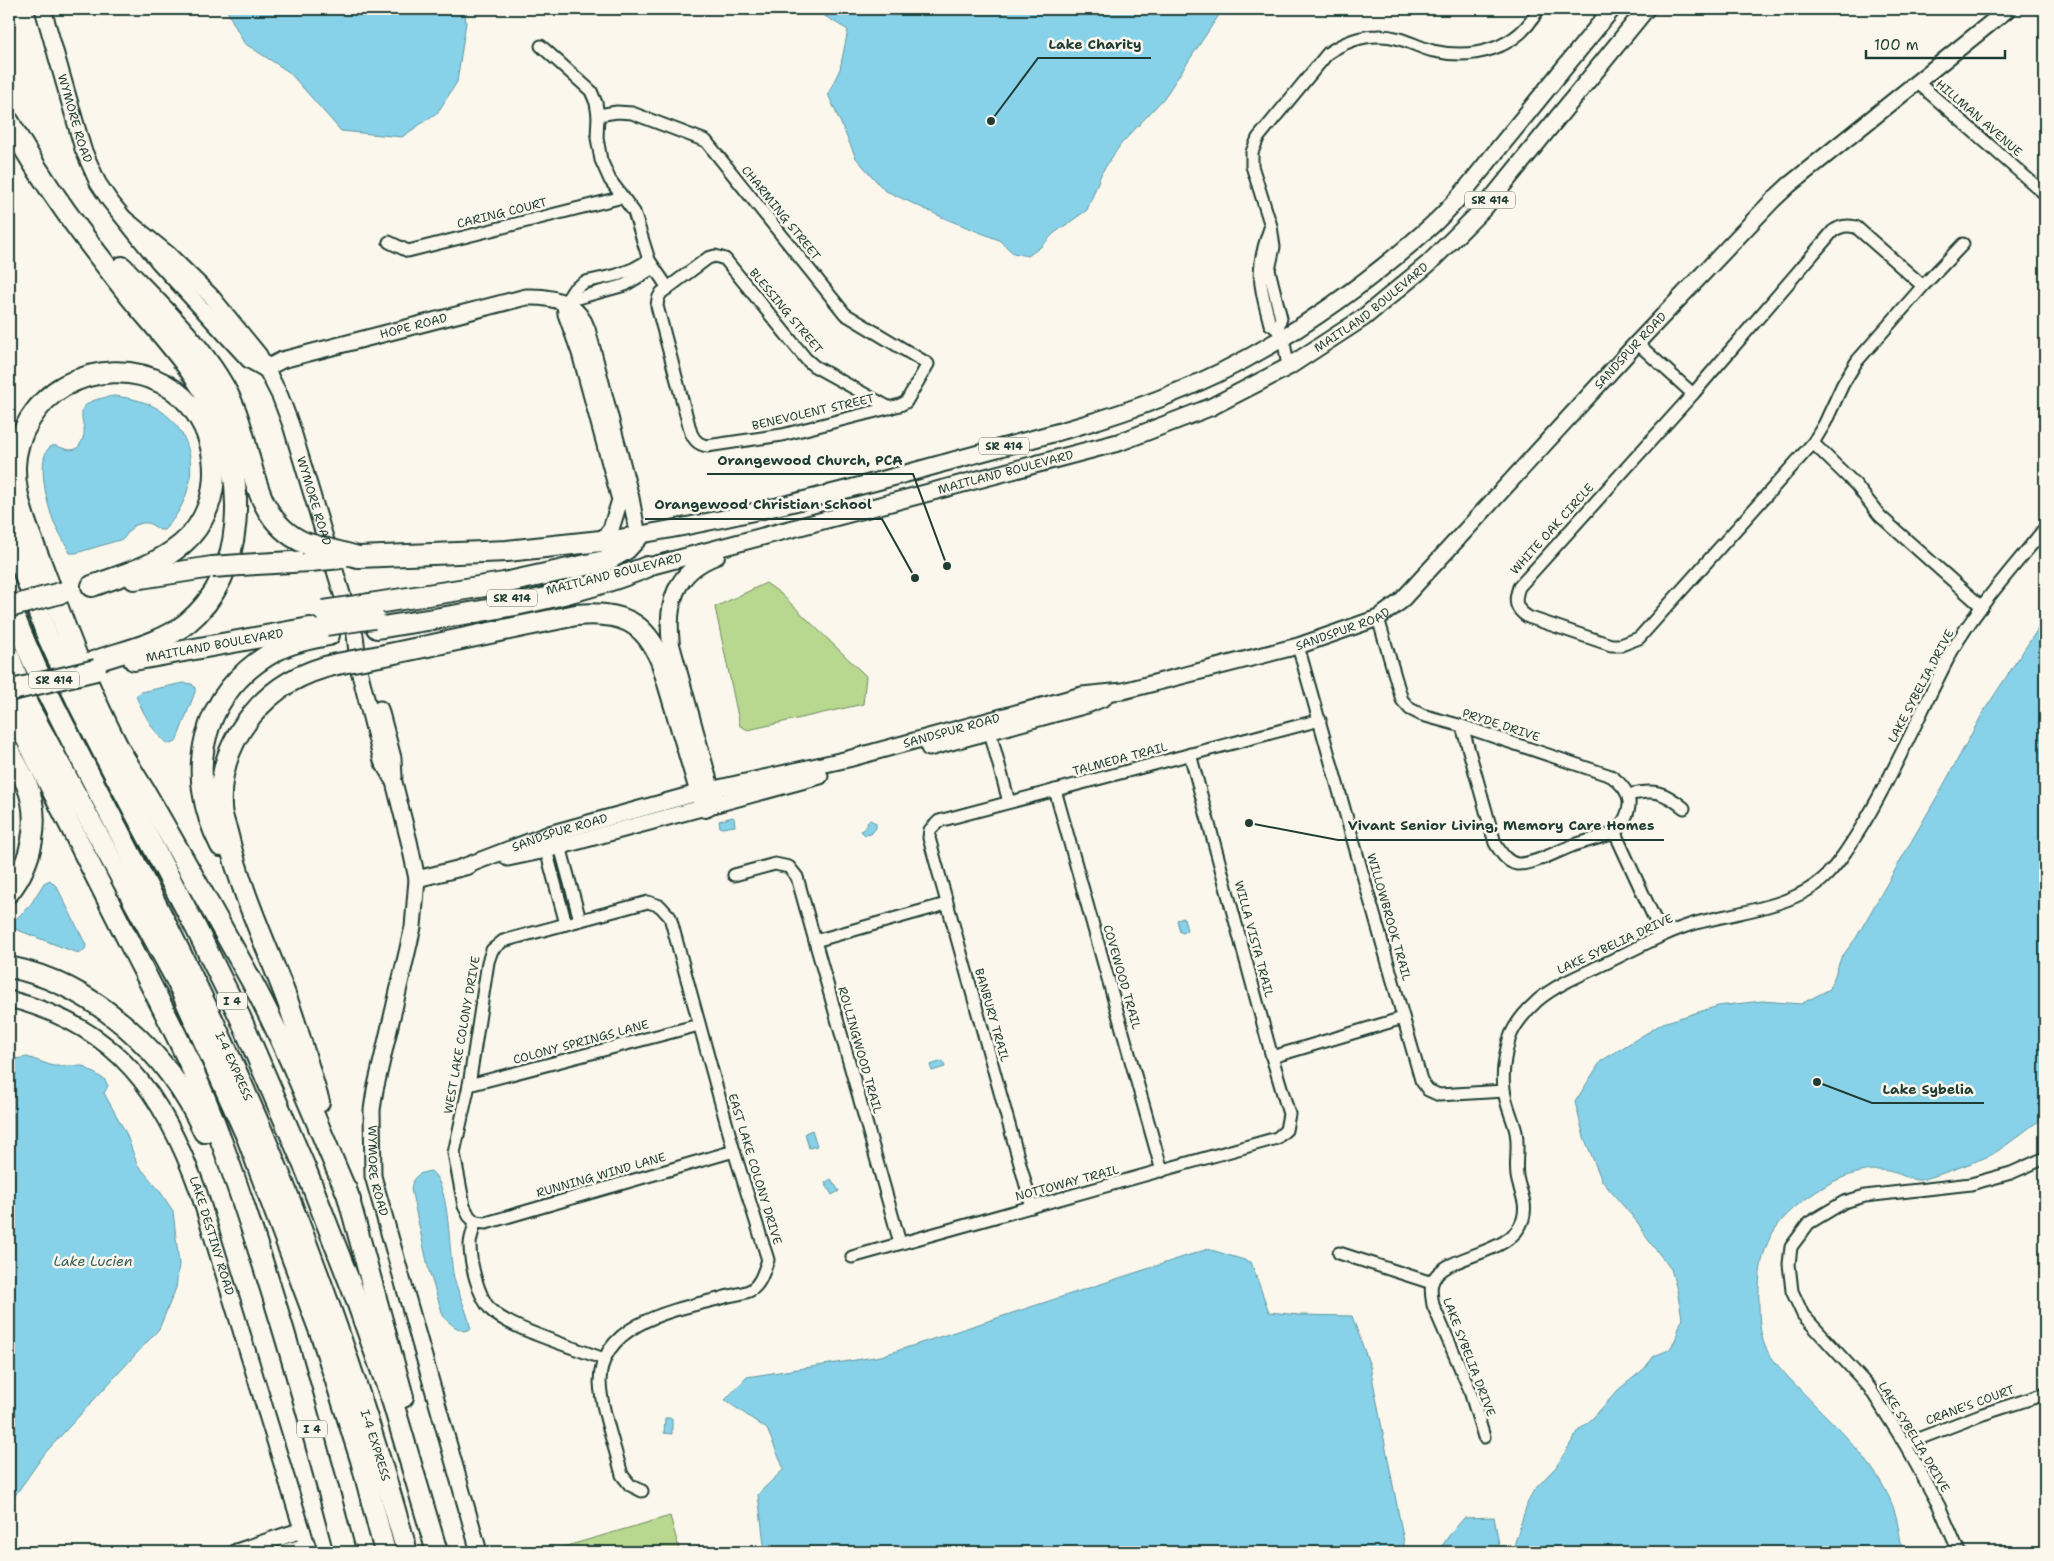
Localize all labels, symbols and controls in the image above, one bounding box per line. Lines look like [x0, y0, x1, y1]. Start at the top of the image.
scale bar [1866, 28, 2005, 60]
callout: Lake Charity [1038, 29, 1151, 58]
text: Lake Charity [1048, 35, 1142, 53]
text: 100 m [1874, 35, 1919, 55]
street label: WYMORE ROAD [54, 72, 96, 166]
street label: HILLMAN AVENUE [1932, 76, 2026, 160]
street label: CHARMING STREET [738, 162, 824, 264]
road number: SR 414 [1465, 192, 1515, 208]
street label: CARING COURT [455, 194, 549, 232]
street label: MAITLAND BOULEVARD [1311, 259, 1432, 356]
street label: BLESSING STREET [746, 265, 827, 357]
street label: SANDSPUR ROAD [1591, 309, 1670, 393]
street label: HOPE ROAD [378, 310, 449, 342]
street label: BENEVOLENT STREET [750, 390, 876, 434]
road number: SR 414 [979, 438, 1029, 454]
callout: Orangewood Church, PCA [707, 445, 913, 474]
street label: MAITLAND BOULEVARD [936, 447, 1075, 498]
text: Orangewood Church, PCA [717, 451, 903, 469]
street label: WYMORE ROAD [293, 454, 335, 547]
street label: WHITE OAK CIRCLE [1507, 480, 1597, 578]
callout: Orangewood Christian School [645, 490, 882, 519]
text: Orangewood Christian School [654, 495, 872, 513]
street label: MAITLAND BOULEVARD [544, 549, 684, 599]
road number: SR 414 [487, 590, 537, 606]
street label: SANDSPUR ROAD [1293, 604, 1393, 654]
street label: MAITLAND BOULEVARD [145, 625, 285, 666]
street label: LAKE SYBELIA DRIVE [1884, 627, 1958, 745]
road number: SR 414 [29, 672, 79, 688]
street label: PRYDE DRIVE [1460, 705, 1542, 745]
street label: SANDSPUR ROAD [901, 710, 1002, 752]
street label: TALMEDA TRAIL [1071, 739, 1170, 779]
street label: SANDSPUR ROAD [510, 810, 610, 855]
callout: Vivant Senior Living, Memory Care Homes [1338, 811, 1664, 840]
text: Vivant Senior Living, Memory Care Homes [1348, 816, 1654, 834]
street label: WILLOWBROOK TRAIL [1363, 851, 1415, 983]
street label: WILLA VISTA TRAIL [1231, 879, 1277, 999]
street label: LAKE SYBELIA DRIVE [1554, 910, 1676, 978]
street label: COVEWOOD TRAIL [1099, 923, 1145, 1032]
street label: WEST LAKE COLONY DRIVE [440, 955, 484, 1115]
street label: BANBURY TRAIL [971, 966, 1013, 1064]
street label: ROLLINGWOOD TRAIL [834, 985, 886, 1116]
road number: I 4 [217, 992, 247, 1009]
street label: COLONY SPRINGS LANE [511, 1016, 651, 1068]
street label: I-4 EXPRESS [211, 1029, 256, 1103]
callout: Lake Sybelia [1872, 1074, 1984, 1103]
text: Lake Sybelia [1882, 1080, 1974, 1098]
street label: EAST LAKE COLONY DRIVE [724, 1091, 786, 1247]
street label: WYMORE ROAD [364, 1125, 392, 1218]
street label: RUNNING WIND LANE [534, 1149, 668, 1201]
street label: NOTTOWAY TRAIL [1013, 1161, 1121, 1205]
street label: LAKE DESTINY ROAD [186, 1174, 238, 1297]
water label: Lake Lucien [53, 1252, 133, 1270]
street label: LAKE SYBELIA DRIVE [1439, 1295, 1499, 1419]
street label: LAKE SYBELIA DRIVE [1875, 1379, 1953, 1495]
street label: CRANE'S COURT [1923, 1381, 2017, 1428]
street label: I-4 EXPRESS [357, 1408, 394, 1483]
road number: I 4 [297, 1420, 327, 1438]

